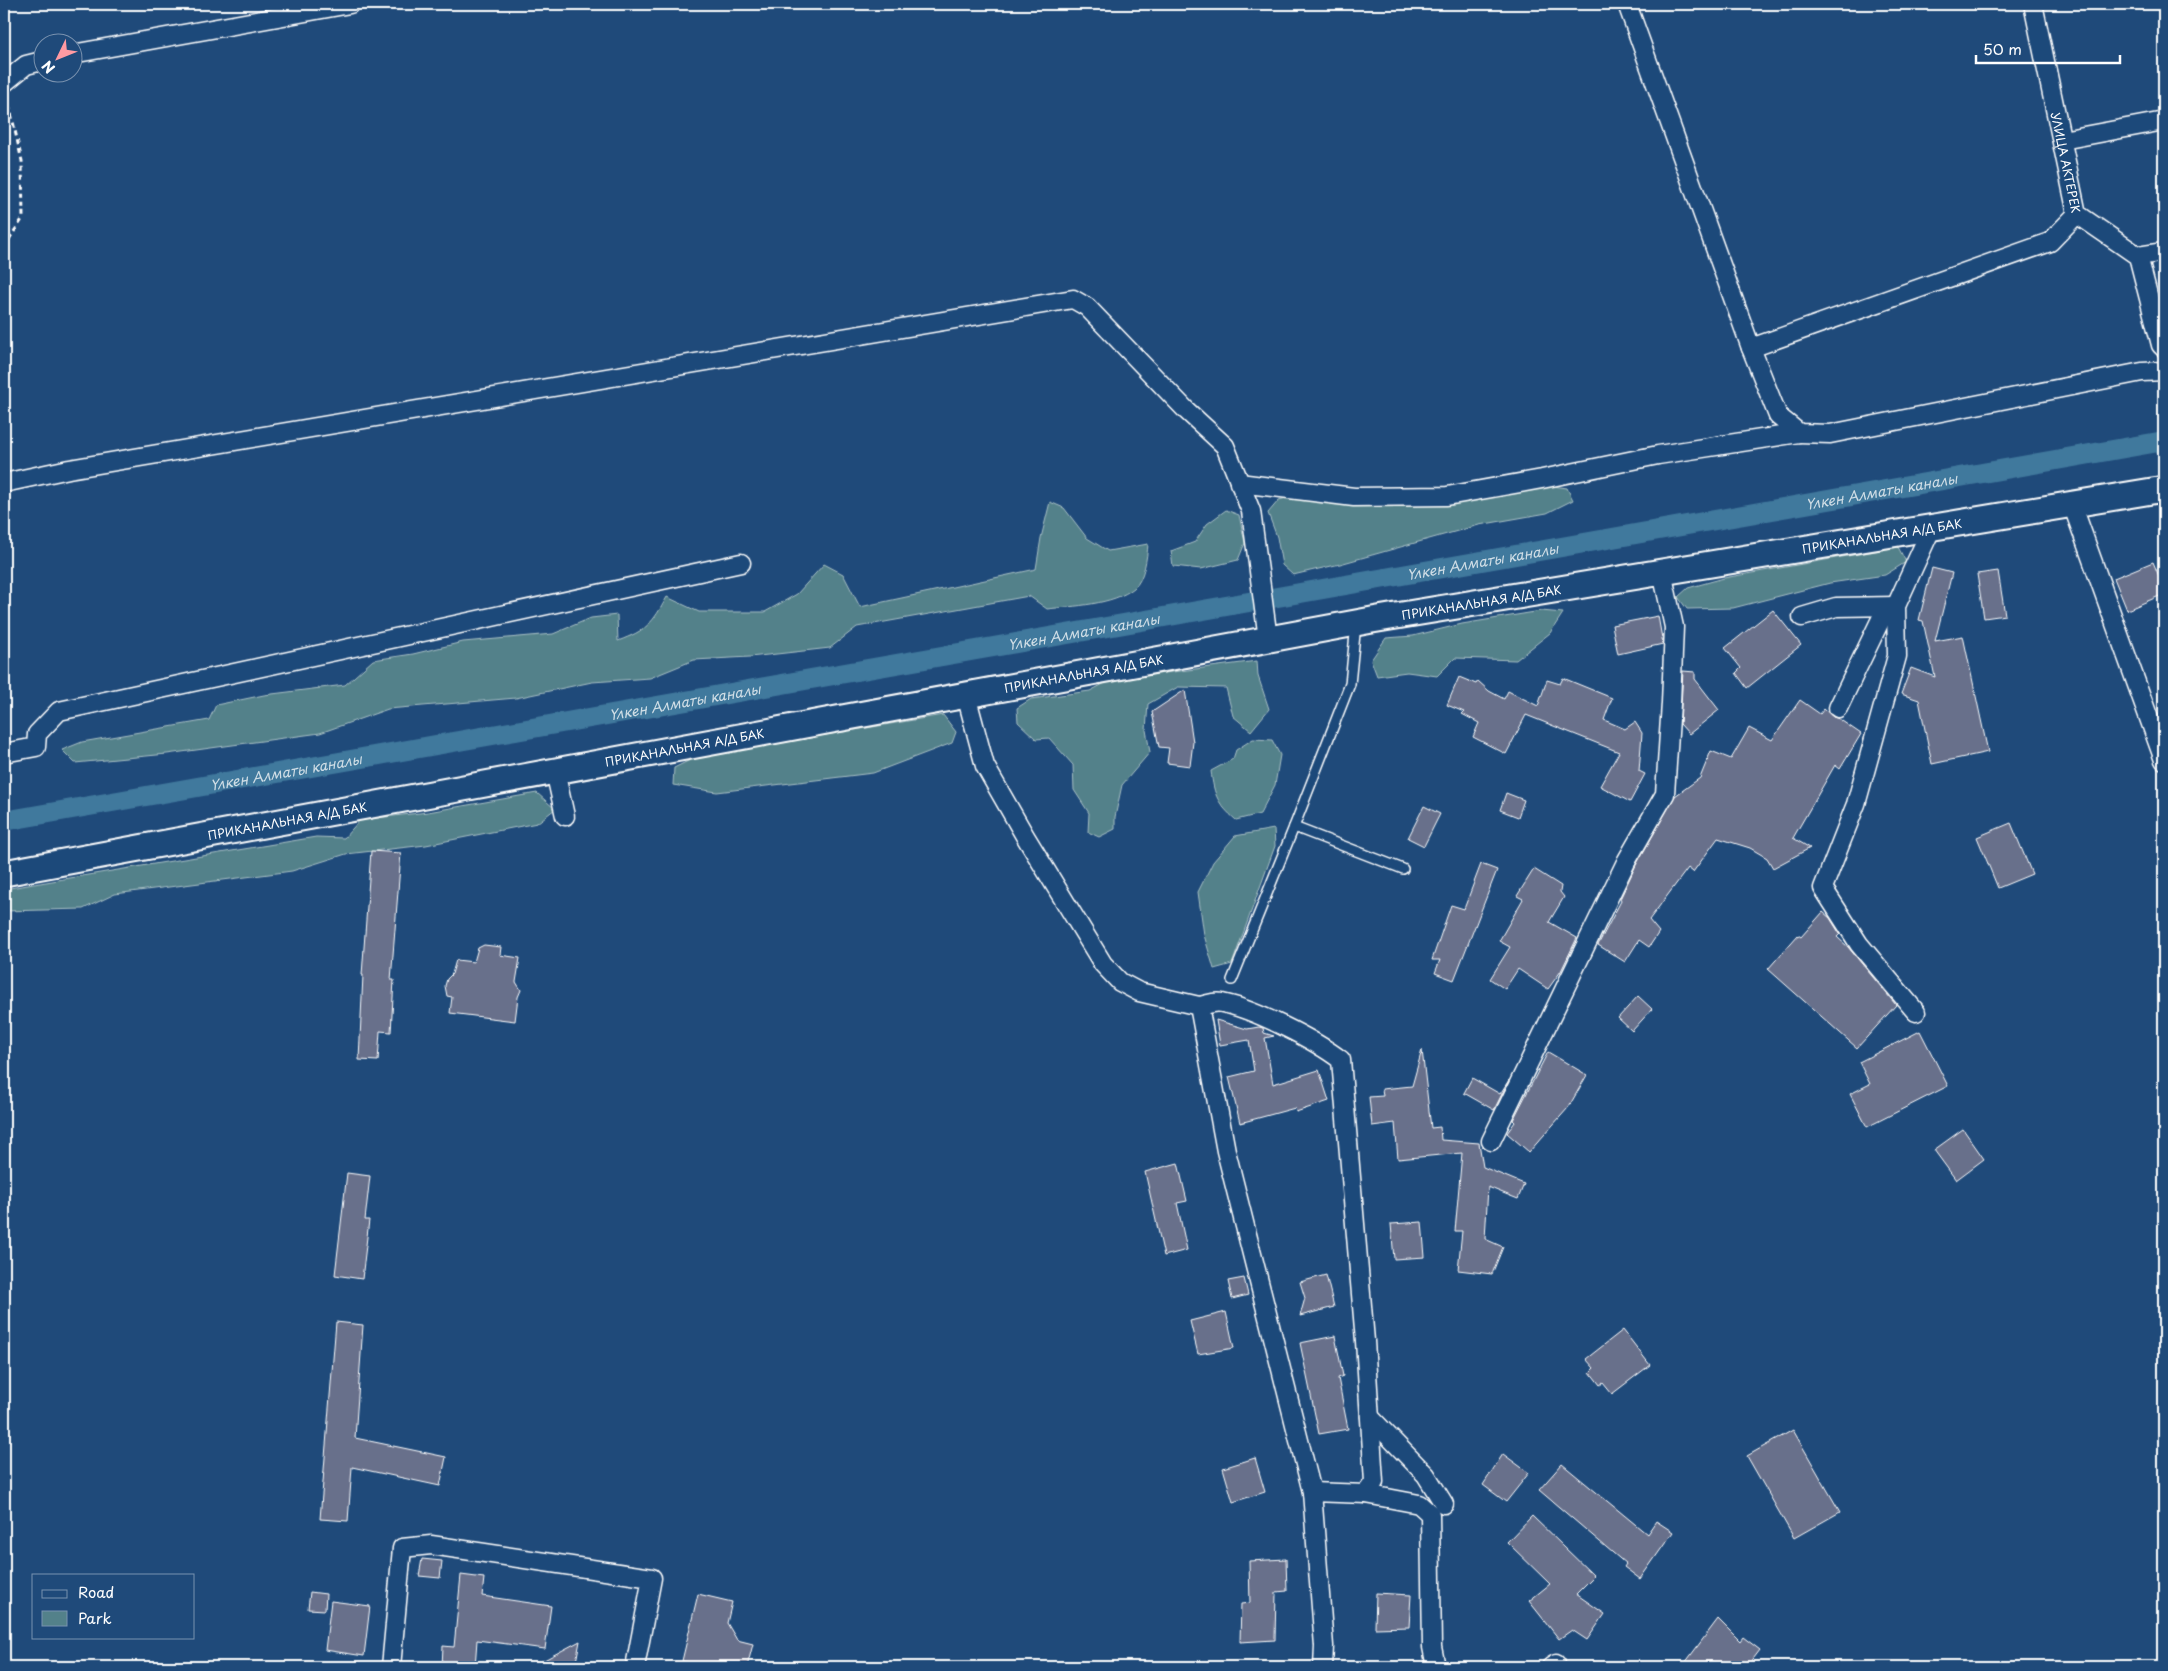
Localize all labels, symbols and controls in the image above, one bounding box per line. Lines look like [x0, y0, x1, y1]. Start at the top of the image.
north arrow [32, 32, 82, 82]
scale bar [1976, 32, 2119, 64]
text: 50 m [1983, 37, 2022, 60]
text: N [37, 56, 60, 78]
street label: УЛИЦА АКТЕРЕК [2047, 111, 2086, 215]
water label: Үлкен Алматы каналы [1804, 467, 1960, 514]
street label: ПРИКАНАЛЬНАЯ А/Д БАК [1801, 514, 1963, 558]
water label: Үлкен Алматы каналы [1405, 537, 1561, 585]
street label: ПРИКАНАЛЬНАЯ А/Д БАК [1400, 580, 1563, 624]
water label: Үлкен Алматы каналы [1006, 607, 1163, 655]
street label: ПРИКАНАЛЬНАЯ А/Д БАК [1003, 650, 1165, 697]
water label: Үлкен Алматы каналы [607, 677, 764, 725]
street label: ПРИКАНАЛЬНАЯ А/Д БАК [603, 724, 766, 771]
water label: Үлкен Алматы каналы [208, 747, 365, 795]
street label: ПРИКАНАЛЬНАЯ А/Д БАК [206, 797, 369, 844]
legend [32, 1574, 195, 1638]
text: Road [78, 1580, 114, 1603]
text: Park [78, 1606, 112, 1629]

